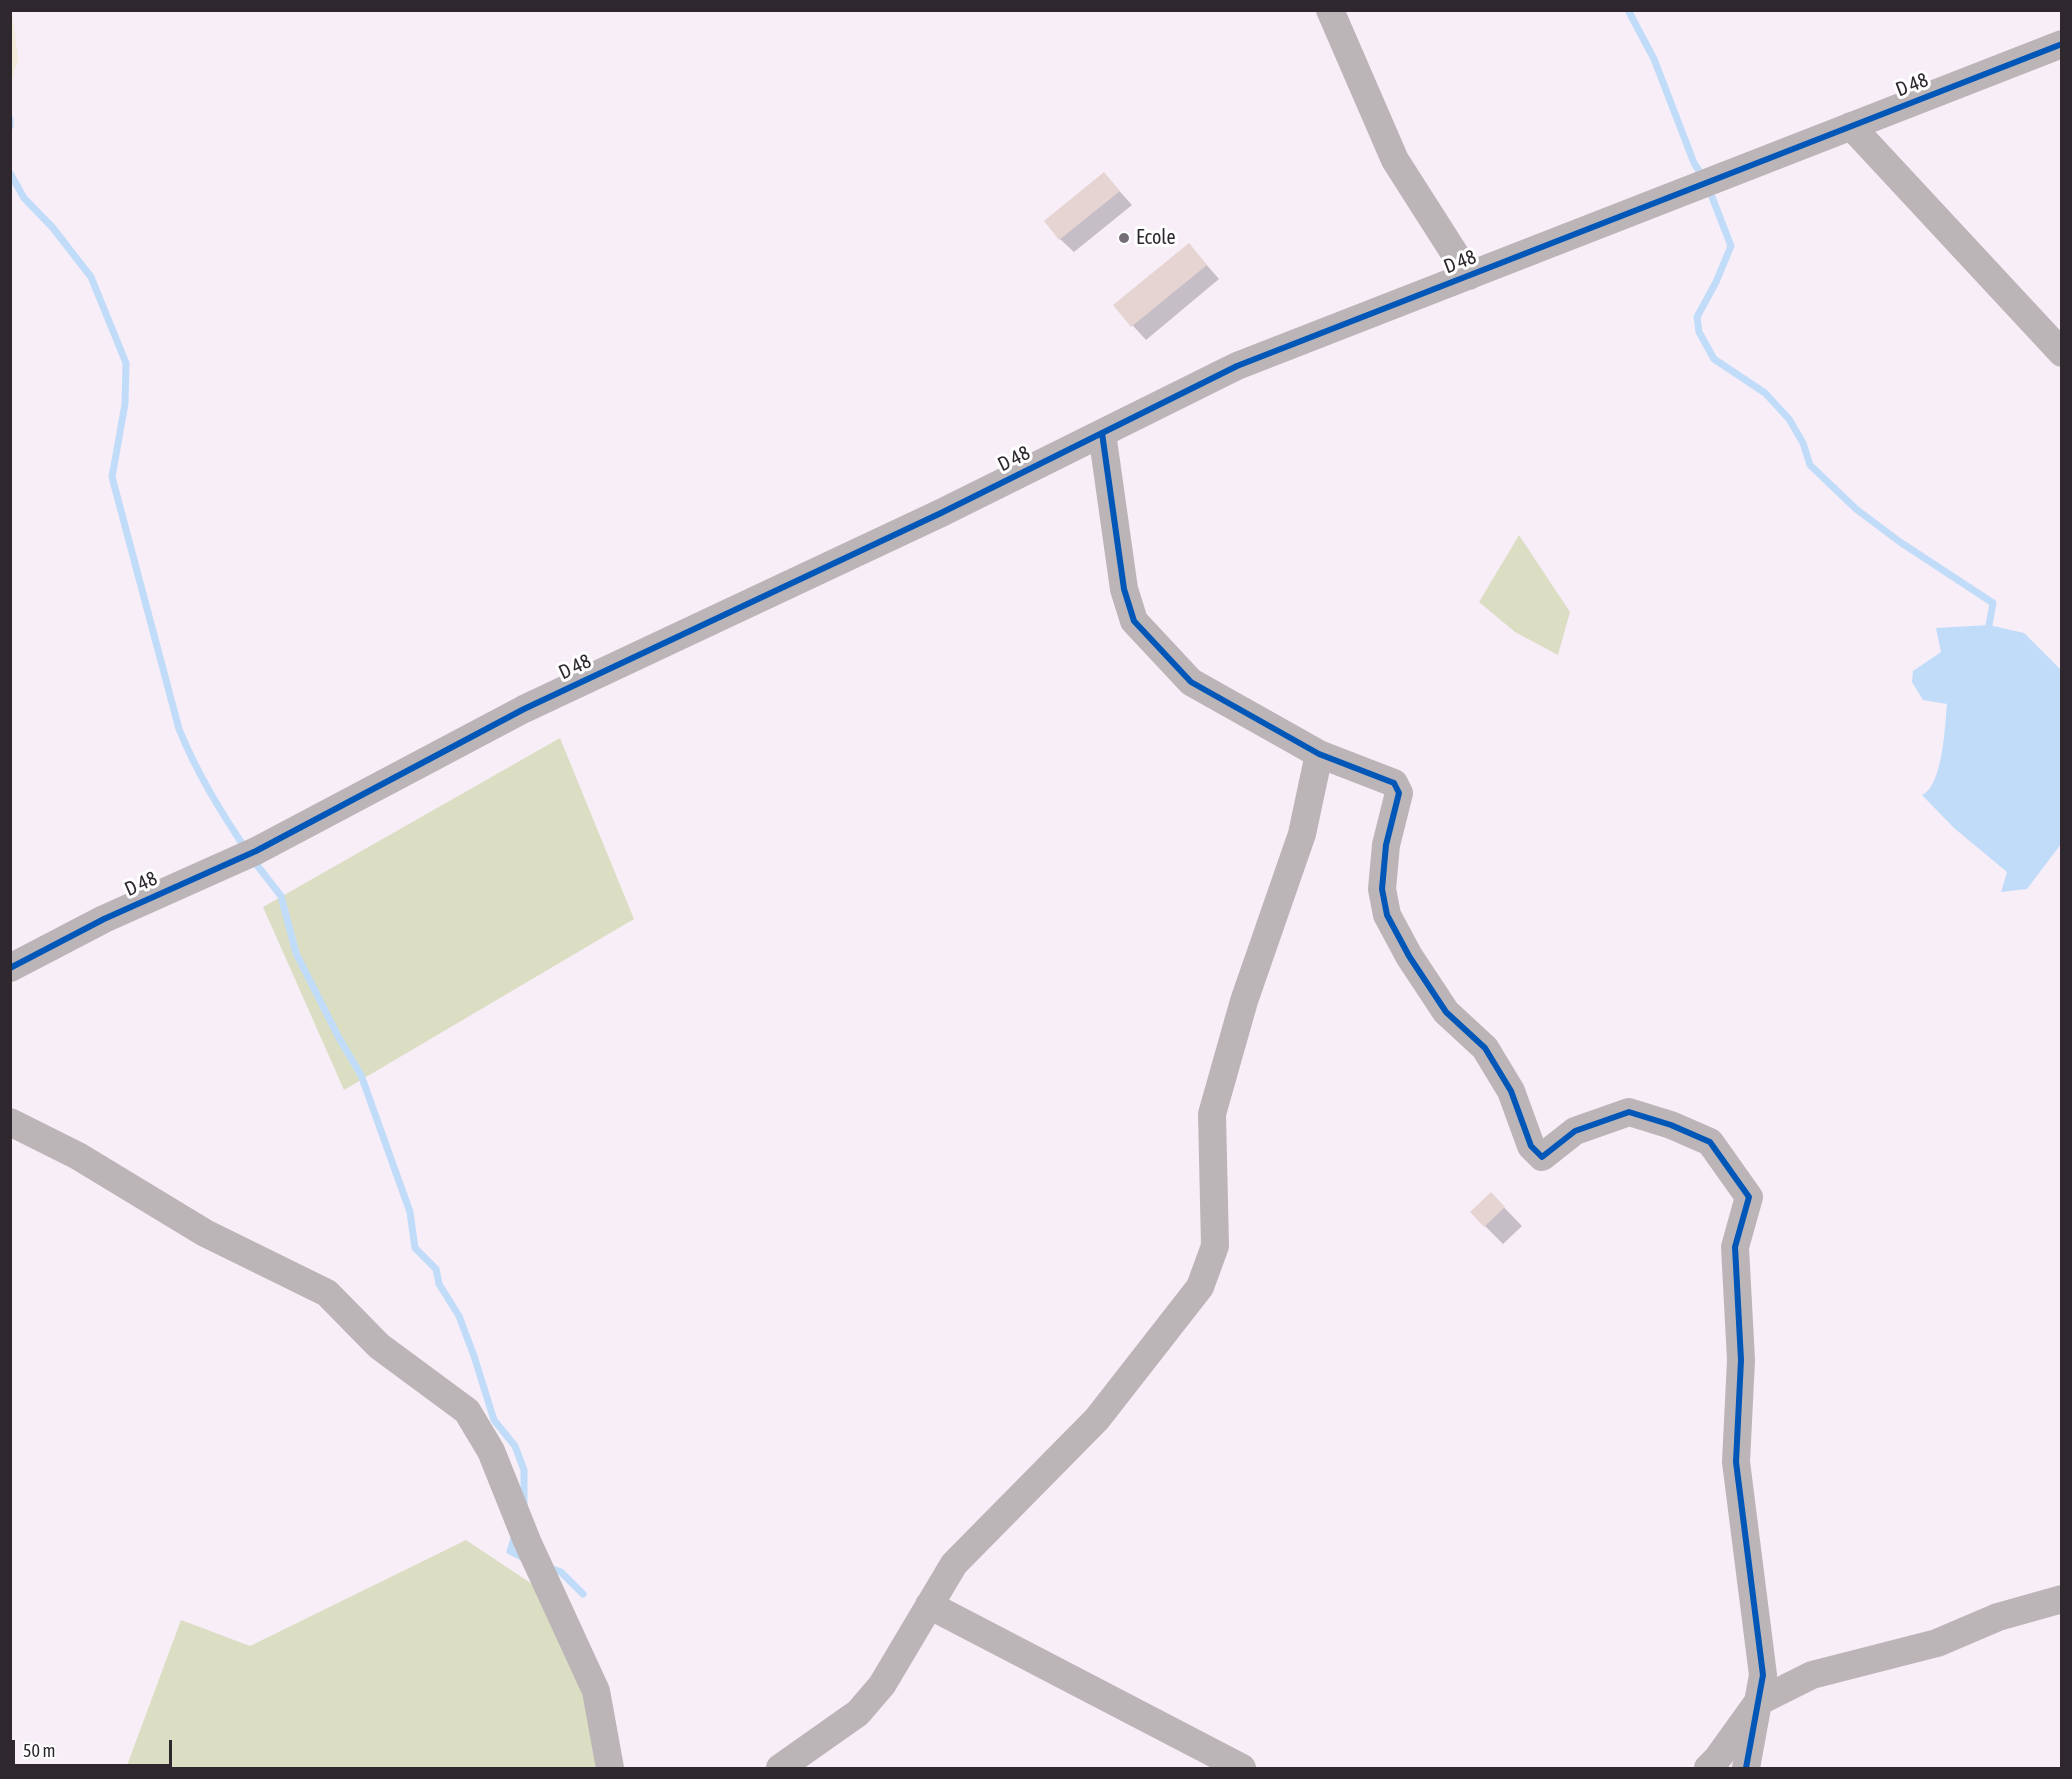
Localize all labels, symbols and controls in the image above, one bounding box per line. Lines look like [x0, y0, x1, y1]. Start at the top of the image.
street label: D 48 [1892, 68, 1932, 102]
place label: Ecole [1136, 226, 1175, 250]
marker: Ecole [1117, 231, 1131, 245]
street label: D 48 [1440, 245, 1480, 279]
street label: D 48 [994, 441, 1034, 477]
street label: D 48 [555, 649, 595, 685]
street label: D 48 [121, 866, 161, 902]
scale bar [15, 1728, 176, 1766]
text: 50 m [23, 1740, 55, 1761]

